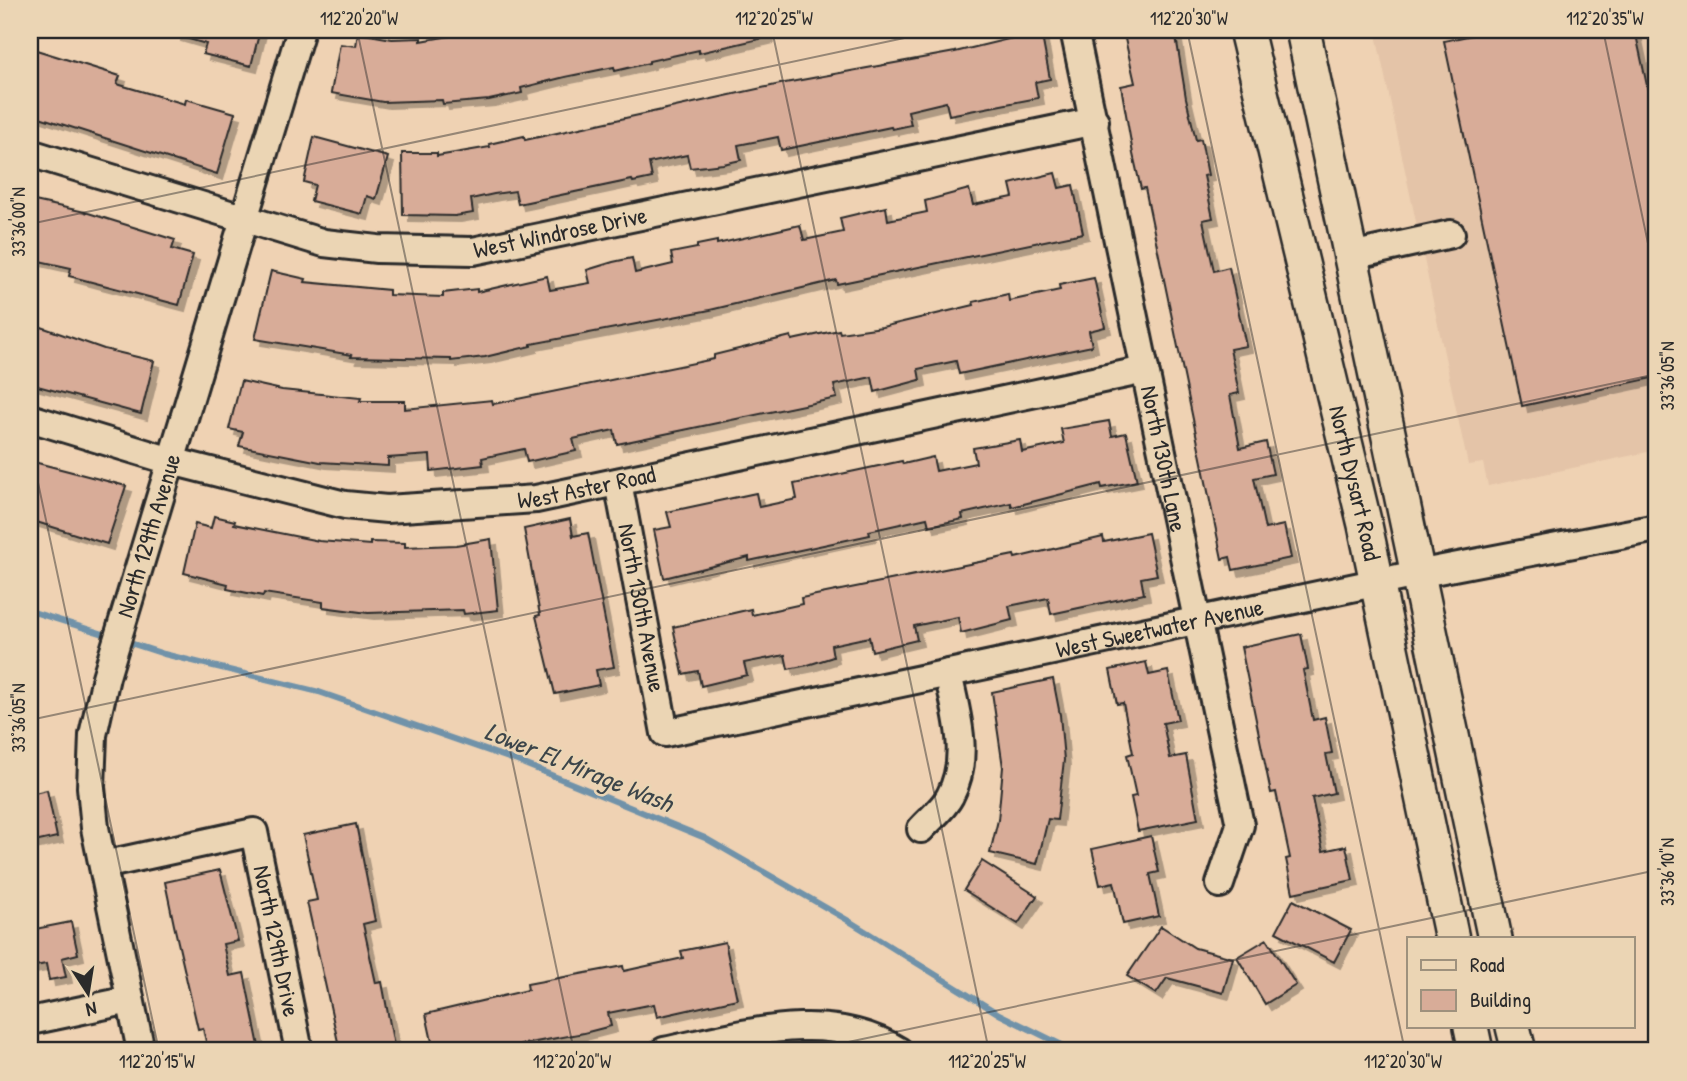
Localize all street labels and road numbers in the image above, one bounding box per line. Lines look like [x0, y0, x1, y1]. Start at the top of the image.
street label: West Windrose Drive [471, 198, 650, 265]
street label: North 130th Lane [1134, 383, 1195, 535]
street label: North Dysart Road [1322, 402, 1389, 563]
street label: North 129th Avenue [108, 449, 188, 621]
street label: West Aster Road [516, 457, 658, 515]
street label: North 130th Avenue [611, 521, 674, 695]
street label: West Sweetwater Avenue [1053, 590, 1266, 665]
street label: North 129th Drive [246, 863, 309, 1020]

